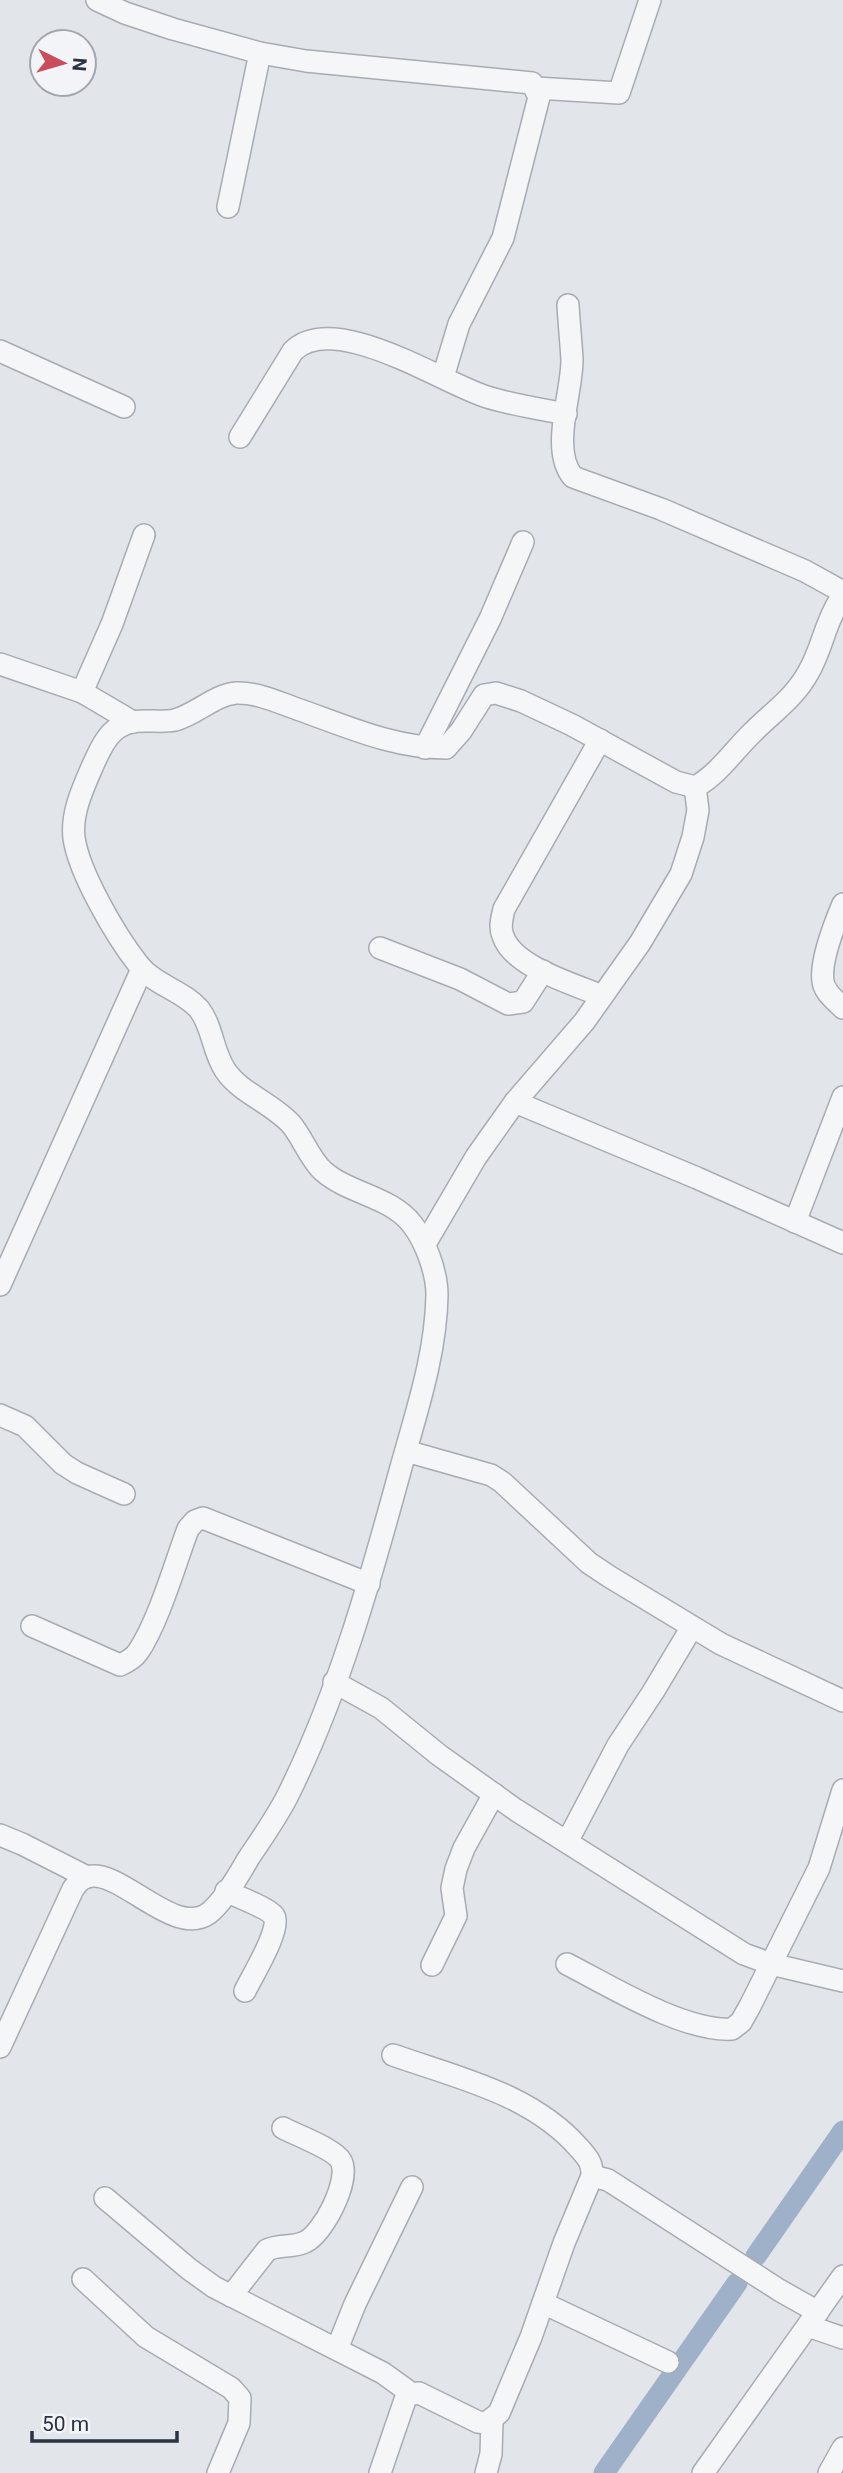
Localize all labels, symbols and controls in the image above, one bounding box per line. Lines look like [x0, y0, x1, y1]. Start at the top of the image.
north arrow [28, 28, 98, 98]
text: N [67, 57, 91, 72]
scale bar [32, 2400, 177, 2444]
text: 50 m [42, 2412, 89, 2436]

